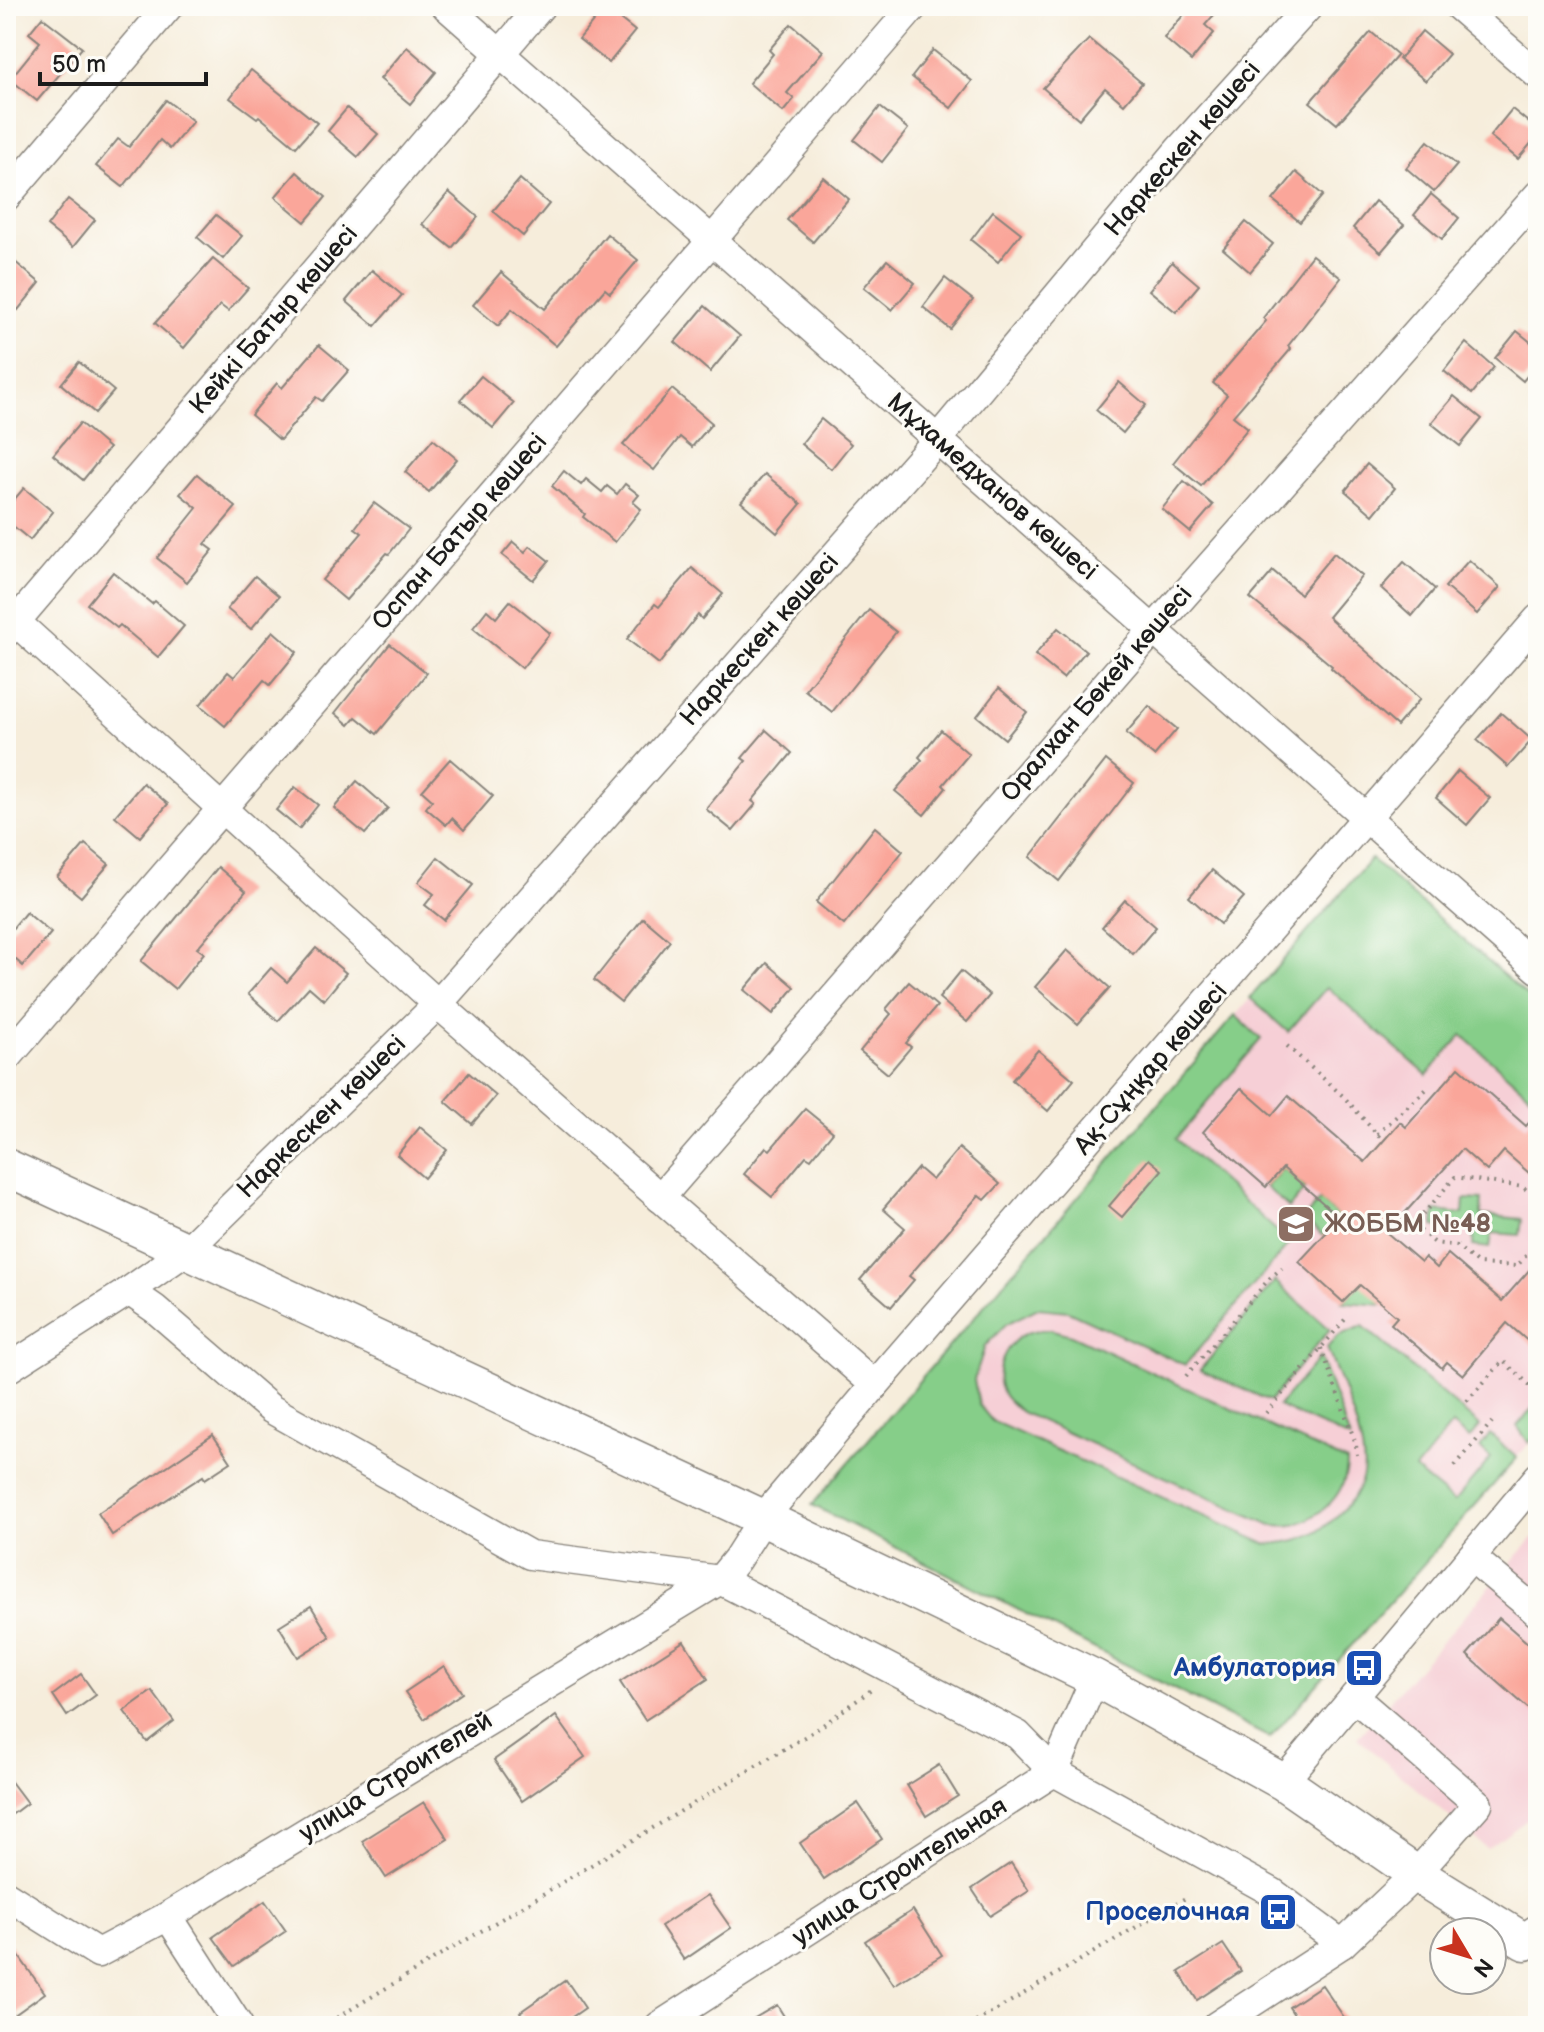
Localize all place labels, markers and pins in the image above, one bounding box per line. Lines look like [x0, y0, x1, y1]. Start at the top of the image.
school or university icon: ЖОББМ №48 [1275, 1203, 1317, 1245]
place label: ЖОББМ №48 [1324, 1209, 1491, 1240]
bus stop icon: Амбулатория [1343, 1647, 1385, 1689]
place label: Амбулатория [1173, 1653, 1336, 1684]
bus stop icon: Проселочная [1257, 1891, 1299, 1933]
place label: Проселочная [1085, 1897, 1250, 1928]

